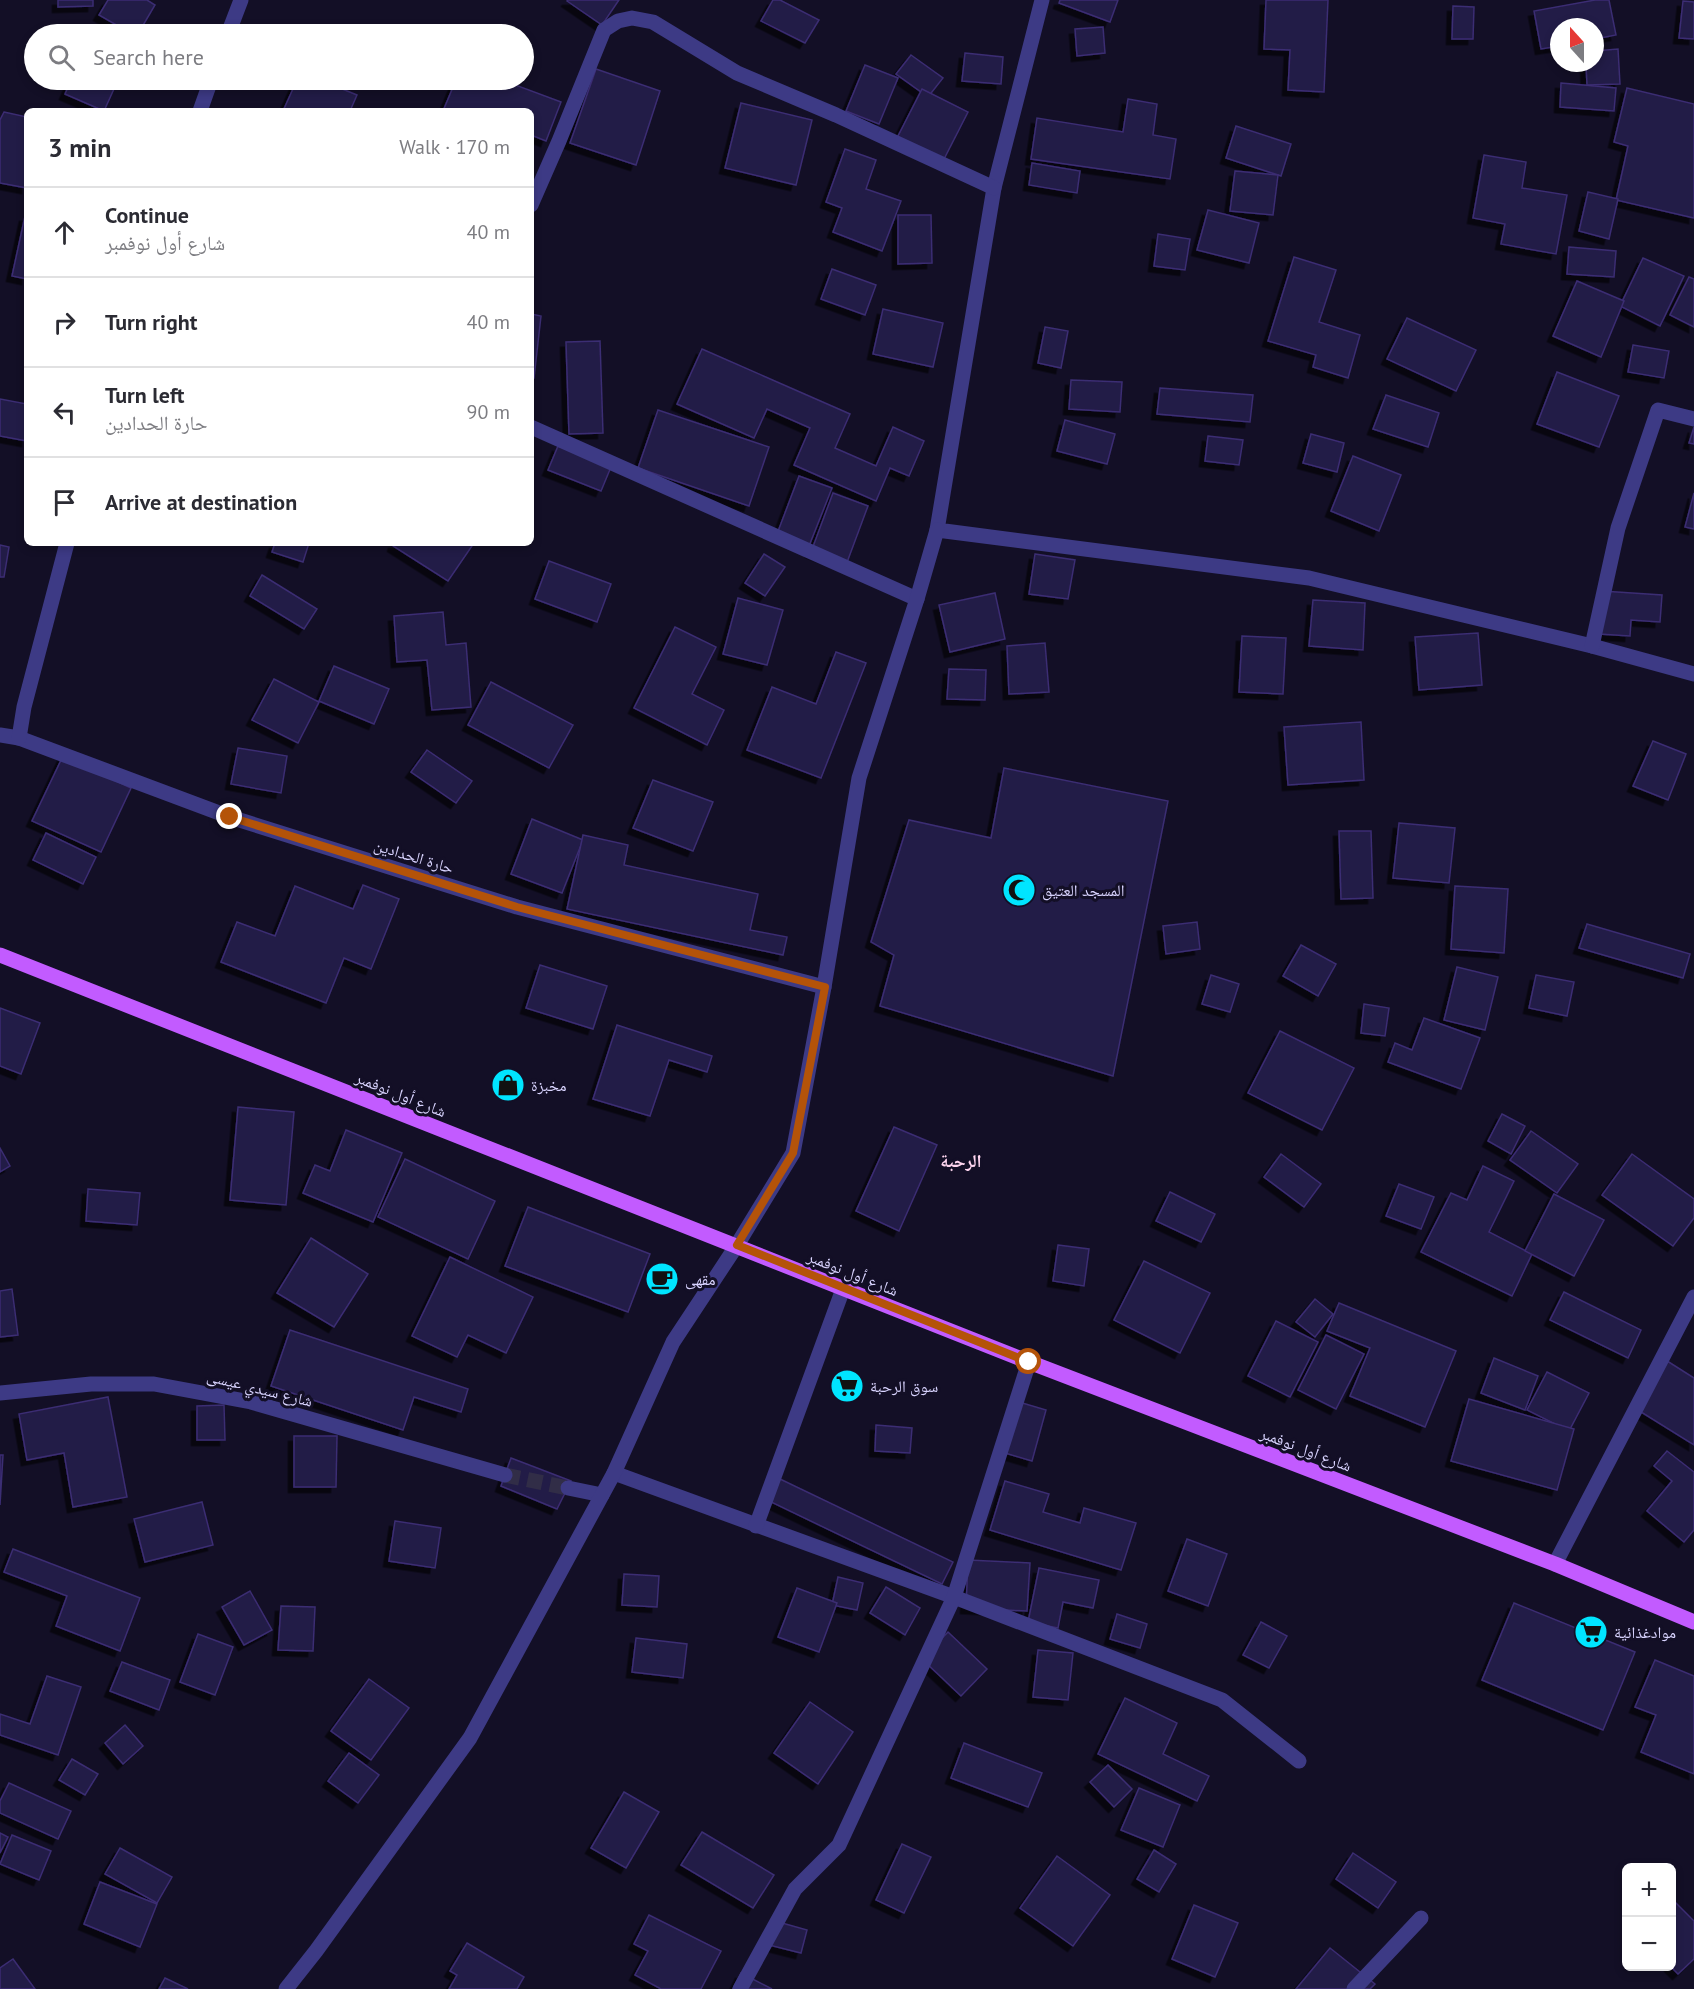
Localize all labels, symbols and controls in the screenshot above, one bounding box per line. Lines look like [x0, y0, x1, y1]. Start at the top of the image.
north arrow [1550, 18, 1604, 72]
search box [24, 24, 534, 90]
icon: search [45, 41, 78, 74]
text: Search here [93, 43, 204, 71]
text: 3 min [48, 131, 111, 164]
text: Walk · 170 m [399, 134, 510, 160]
text: Continue [105, 201, 189, 229]
icon: ahead [48, 216, 81, 249]
text: 40 m [467, 219, 510, 245]
text: شارع أول نوفمبر [105, 230, 225, 256]
icon: right [48, 306, 81, 339]
text: Turn right [105, 308, 197, 336]
text: 40 m [467, 309, 510, 335]
text: Turn left [105, 381, 185, 409]
icon: left [48, 396, 81, 429]
text: 90 m [467, 399, 510, 425]
text: حارة الحدادين [105, 410, 207, 436]
icon: arrive [48, 486, 81, 519]
text: Arrive at destination [105, 488, 297, 516]
route end [216, 803, 242, 829]
street label: حارة الحدادين [372, 834, 456, 878]
mosque icon: المسجد العتيق [1001, 872, 1037, 908]
place label: المسجد العتيق [1042, 880, 1125, 901]
street label: شارع أول نوفمبر [351, 1066, 449, 1122]
shop icon: مخبزة [490, 1067, 526, 1103]
place label: مخبزة [531, 1075, 567, 1095]
district label: الرحبة [940, 1149, 982, 1172]
street label: شارع أول نوفمبر [803, 1245, 901, 1301]
cafe icon: مقهى [644, 1261, 680, 1297]
place label: مقهى [685, 1269, 716, 1290]
route start [1015, 1348, 1041, 1374]
street label: شارع سيدي عيسى [204, 1365, 315, 1414]
supermarket icon: سوق الرحبة [829, 1368, 865, 1404]
place label: سوق الرحبة [870, 1376, 938, 1397]
street label: شارع أول نوفمبر [1256, 1422, 1354, 1476]
supermarket icon: موادغذائية [1573, 1614, 1609, 1650]
place label: موادغذائية [1614, 1622, 1676, 1642]
map controls [1622, 1863, 1676, 1971]
button: + [1622, 1863, 1676, 1917]
button: − [1622, 1917, 1676, 1971]

